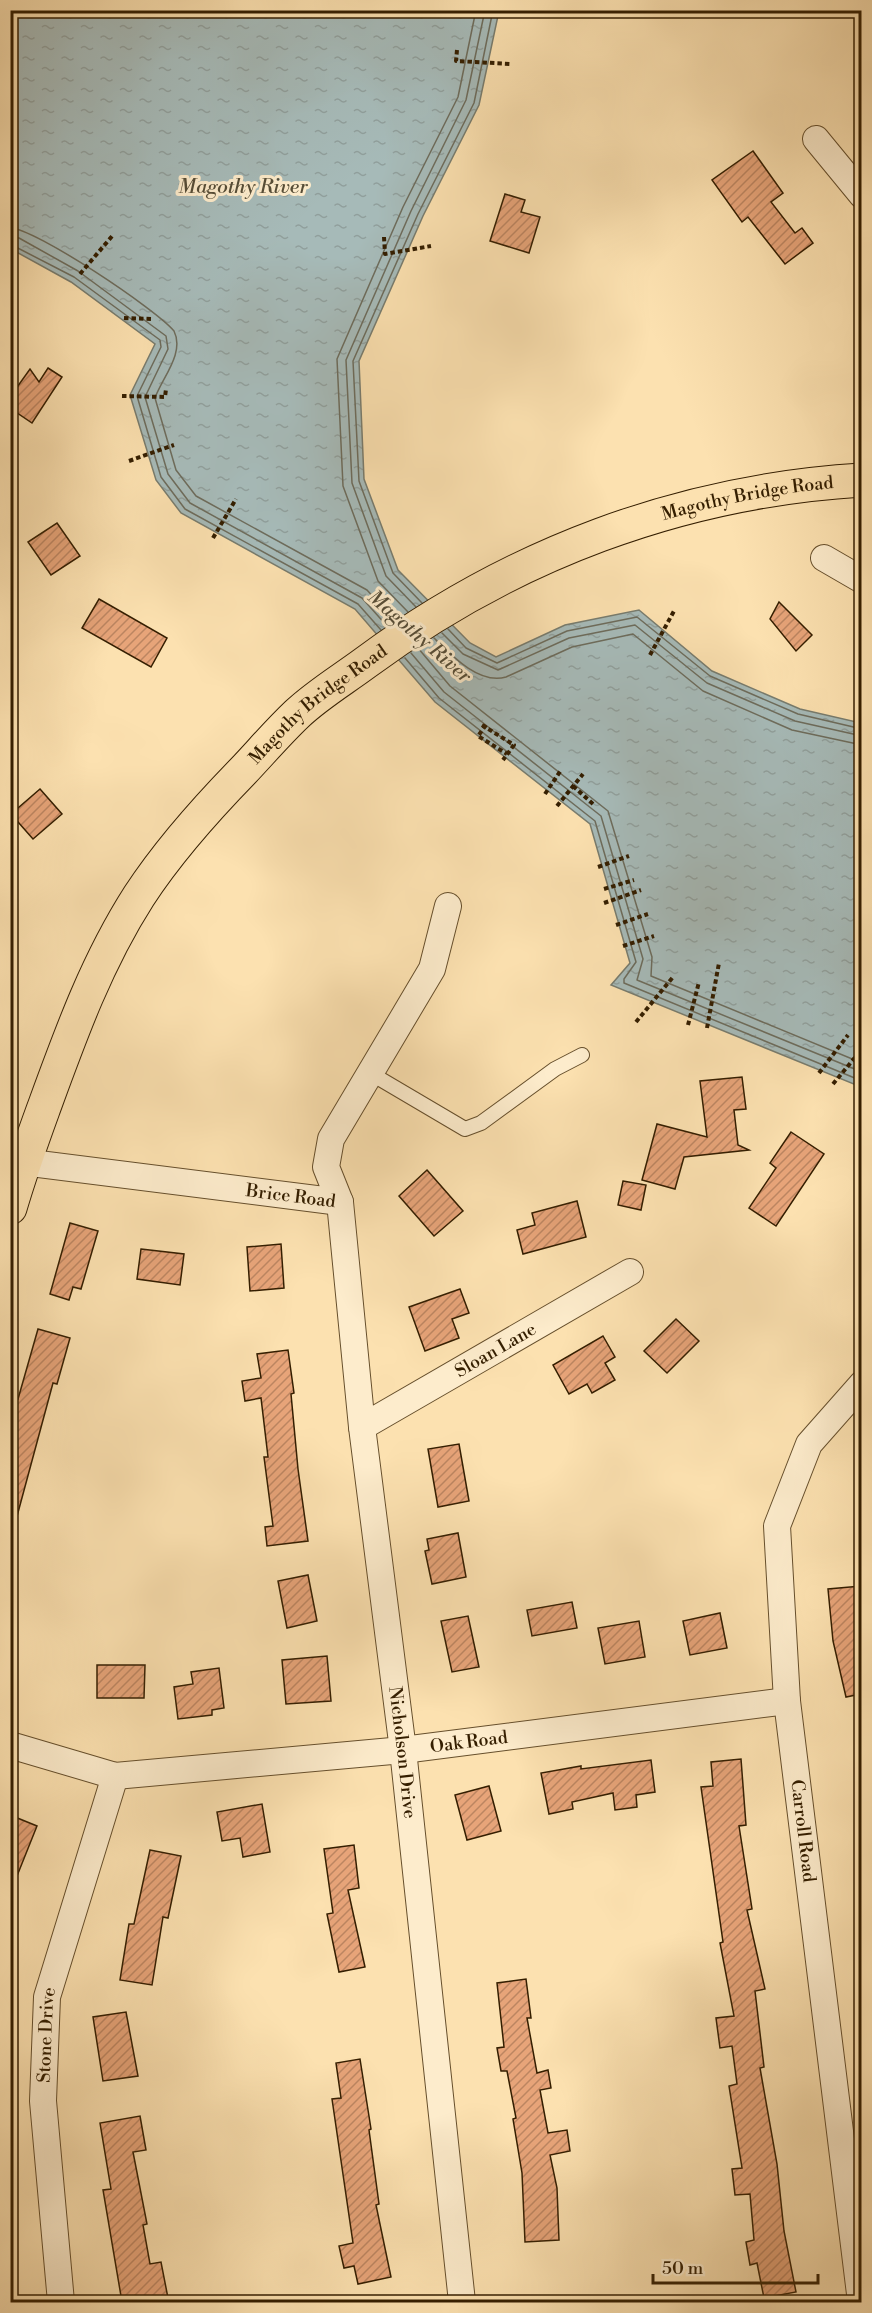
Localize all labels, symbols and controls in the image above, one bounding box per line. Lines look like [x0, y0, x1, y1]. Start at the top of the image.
water label: Magothy River [178, 175, 308, 200]
street label: Magothy Bridge Road [659, 471, 835, 526]
water label: Magothy River [362, 585, 476, 689]
street label: Magothy Bridge Road [244, 639, 392, 769]
street label: Brice Road [244, 1179, 338, 1213]
street label: Sloan Lane [451, 1317, 540, 1382]
street label: Nicholson Drive [384, 1685, 422, 1820]
street label: Oak Road [429, 1725, 510, 1758]
street label: Carroll Road [785, 1778, 821, 1884]
street label: Stone Drive [32, 1984, 61, 2083]
scale bar [653, 2247, 818, 2285]
text: 50 m [662, 2257, 704, 2280]

